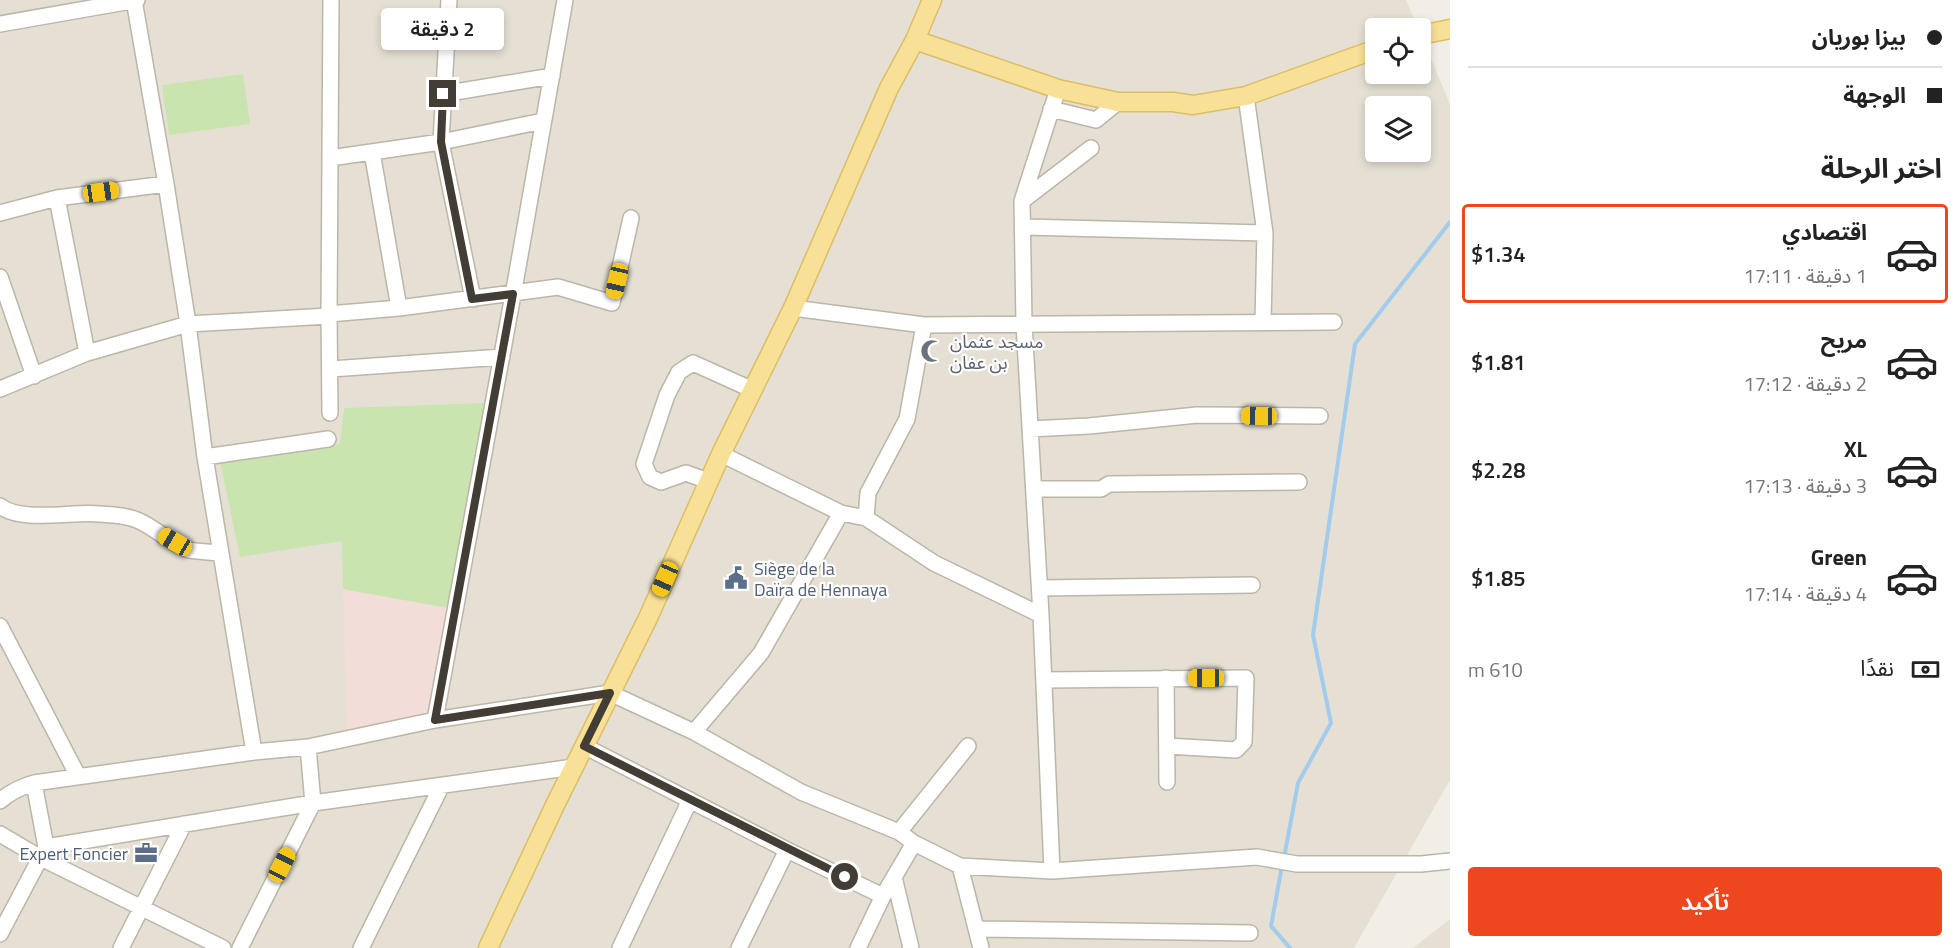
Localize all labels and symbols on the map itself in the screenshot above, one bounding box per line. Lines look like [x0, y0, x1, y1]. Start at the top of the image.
callout: 2 دقيقة [382, 7, 504, 49]
route end [429, 80, 456, 107]
car [82, 181, 120, 203]
car [604, 261, 630, 301]
place label: مسجد عثمان بن عفان [950, 328, 1044, 376]
mosque icon: مسجد عثمان بن عفان [919, 338, 945, 364]
car [1241, 407, 1277, 425]
car [155, 525, 195, 559]
place label: Siège de la Daïra de Hennaya [754, 555, 887, 603]
car [649, 559, 681, 599]
public building icon: Siège de la Daïra de Hennaya [723, 565, 749, 591]
car [1188, 669, 1224, 687]
place label: Expert Foncier [19, 840, 128, 867]
office icon: Expert Foncier [133, 840, 159, 866]
car [266, 845, 298, 885]
route start [831, 863, 858, 890]

